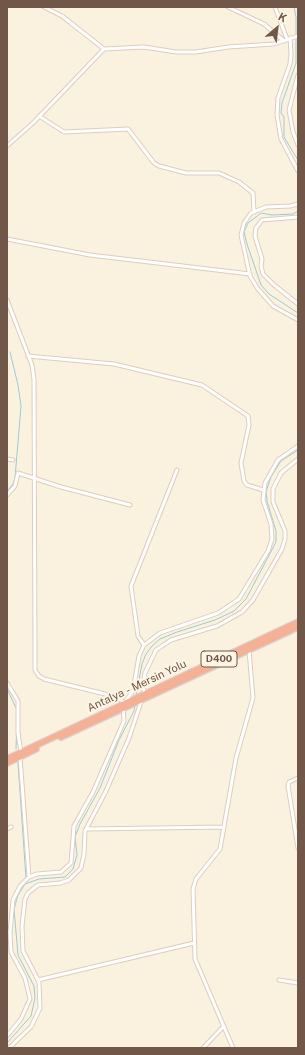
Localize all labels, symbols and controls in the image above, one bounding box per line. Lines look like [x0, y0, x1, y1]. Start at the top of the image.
north arrow [257, 8, 297, 48]
text: K [276, 10, 289, 25]
road number: D400 [201, 651, 237, 667]
street label: Antalya - Mersin Yolu [85, 657, 189, 715]

